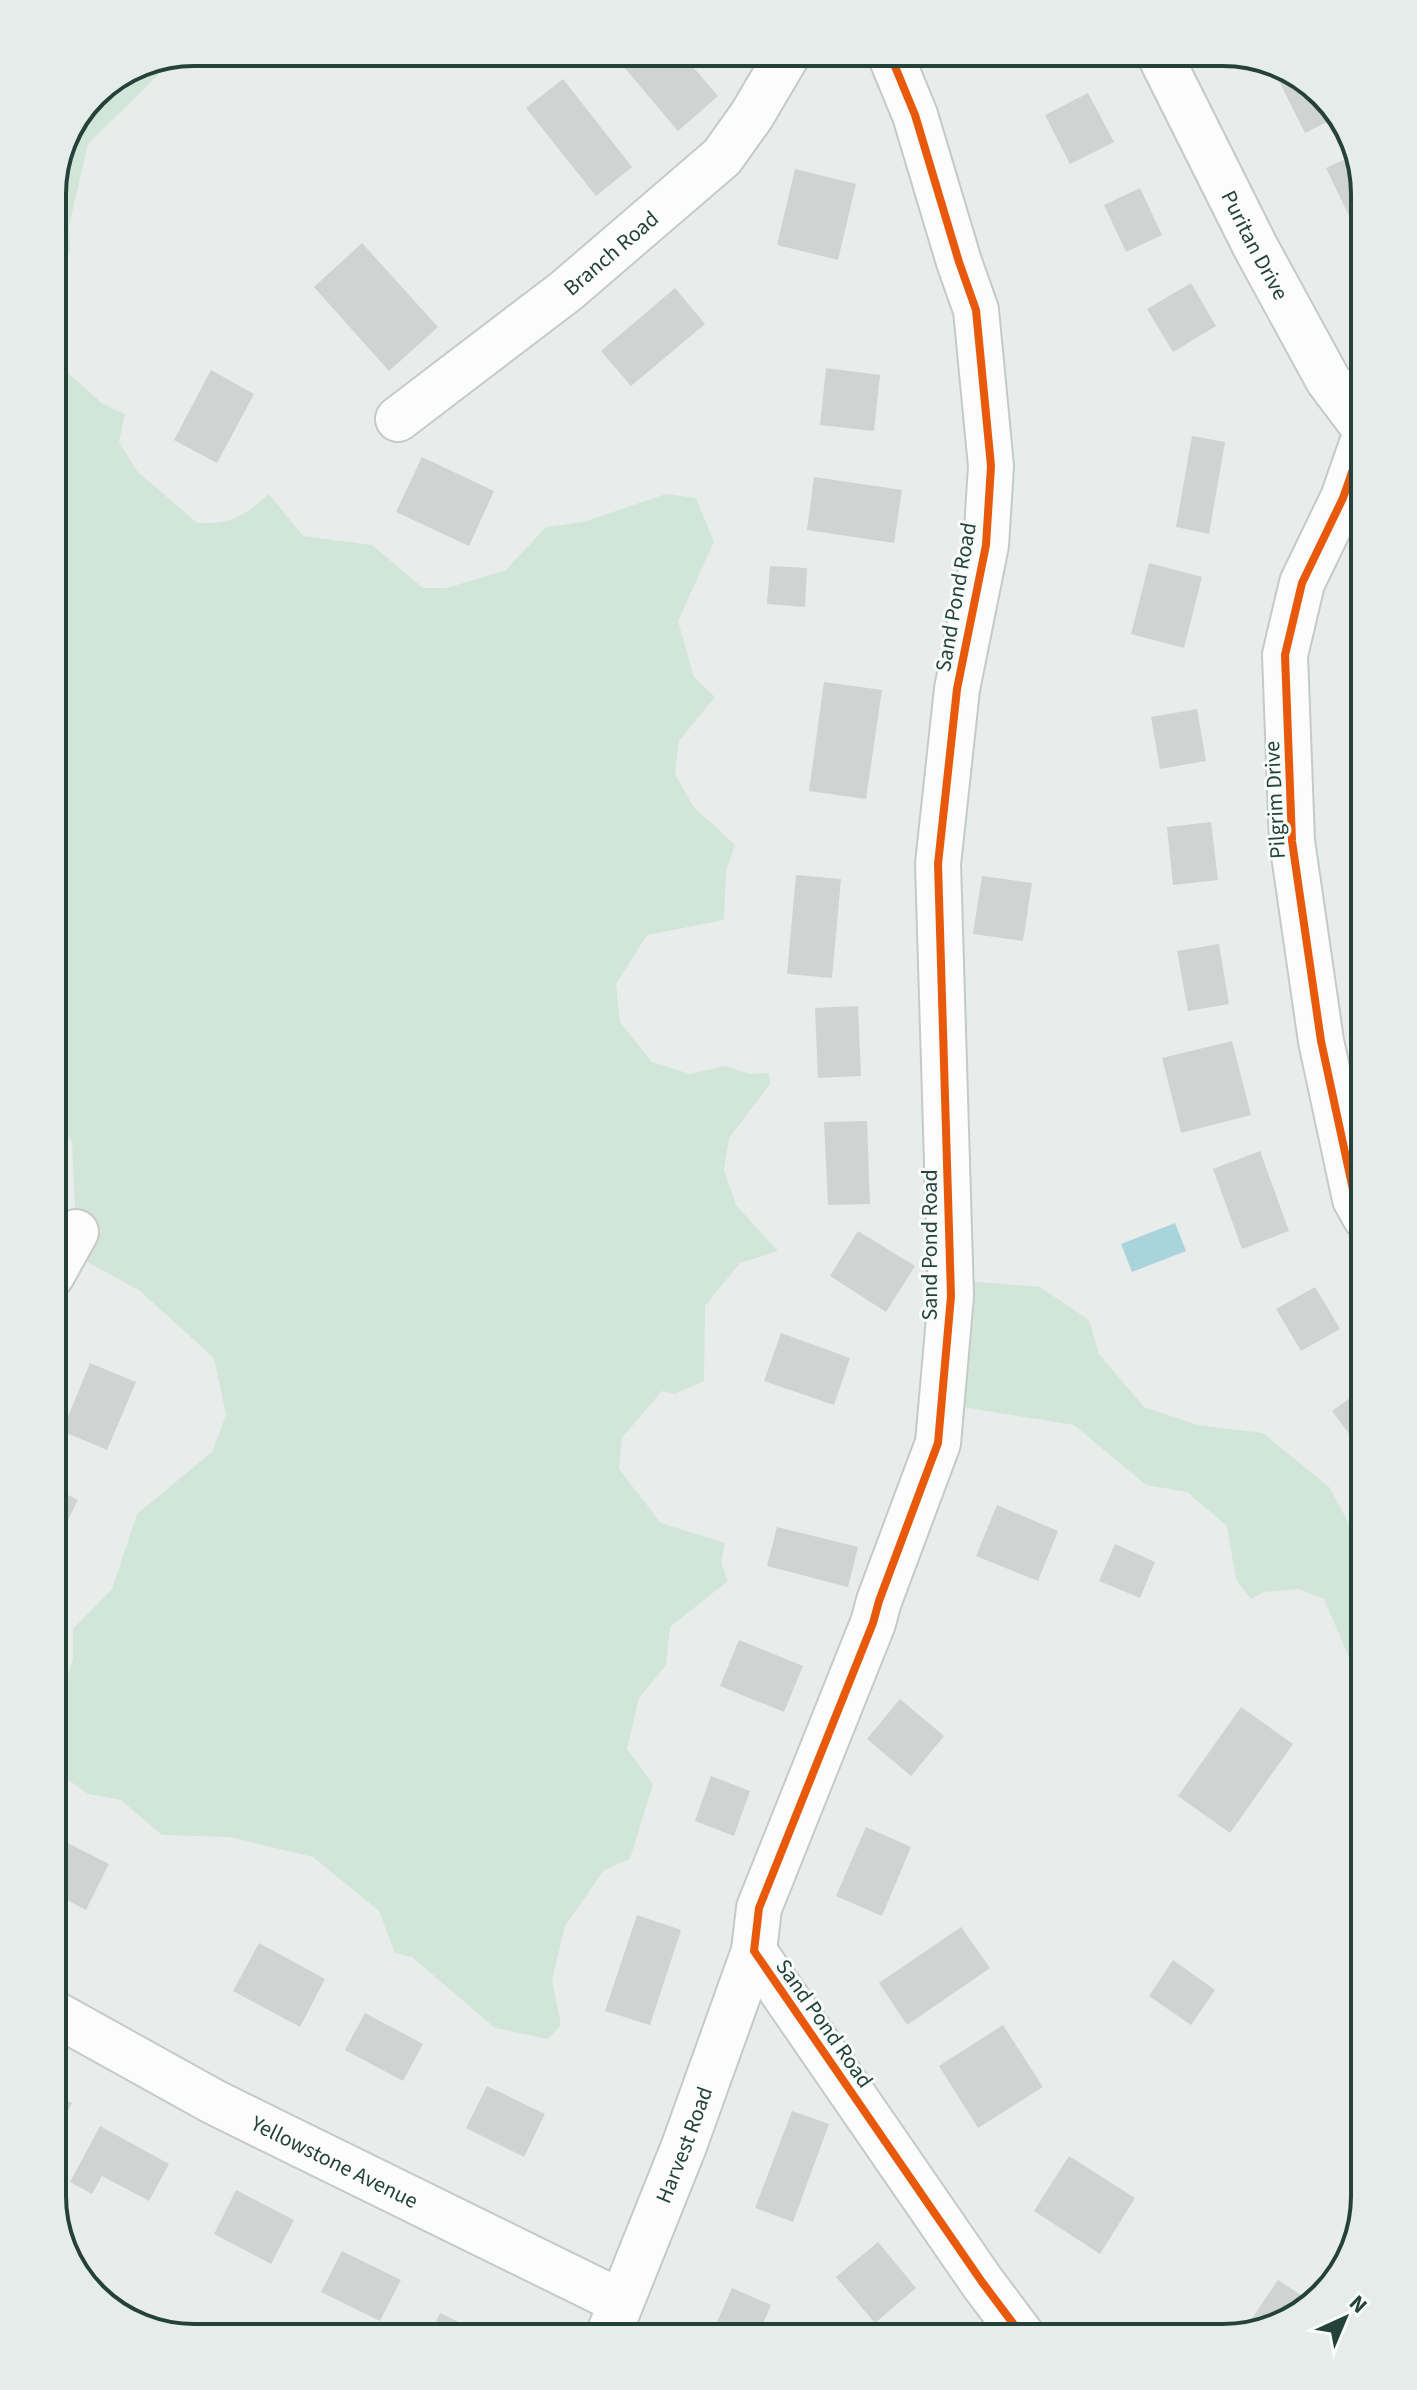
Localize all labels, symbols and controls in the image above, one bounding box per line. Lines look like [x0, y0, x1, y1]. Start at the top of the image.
street label: Puritan Drive [1213, 185, 1296, 306]
street label: Branch Road [556, 203, 666, 304]
street label: Sand Pond Road [927, 520, 985, 674]
street label: Pilgrim Drive [1256, 740, 1294, 860]
street label: Sand Pond Road [914, 1169, 946, 1321]
street label: Sand Pond Road [768, 1952, 881, 2095]
street label: Harvest Road [648, 2082, 721, 2208]
street label: Yellowstone Avenue [245, 2107, 423, 2217]
north arrow [1305, 2278, 1385, 2358]
text: N [1342, 2288, 1375, 2321]

